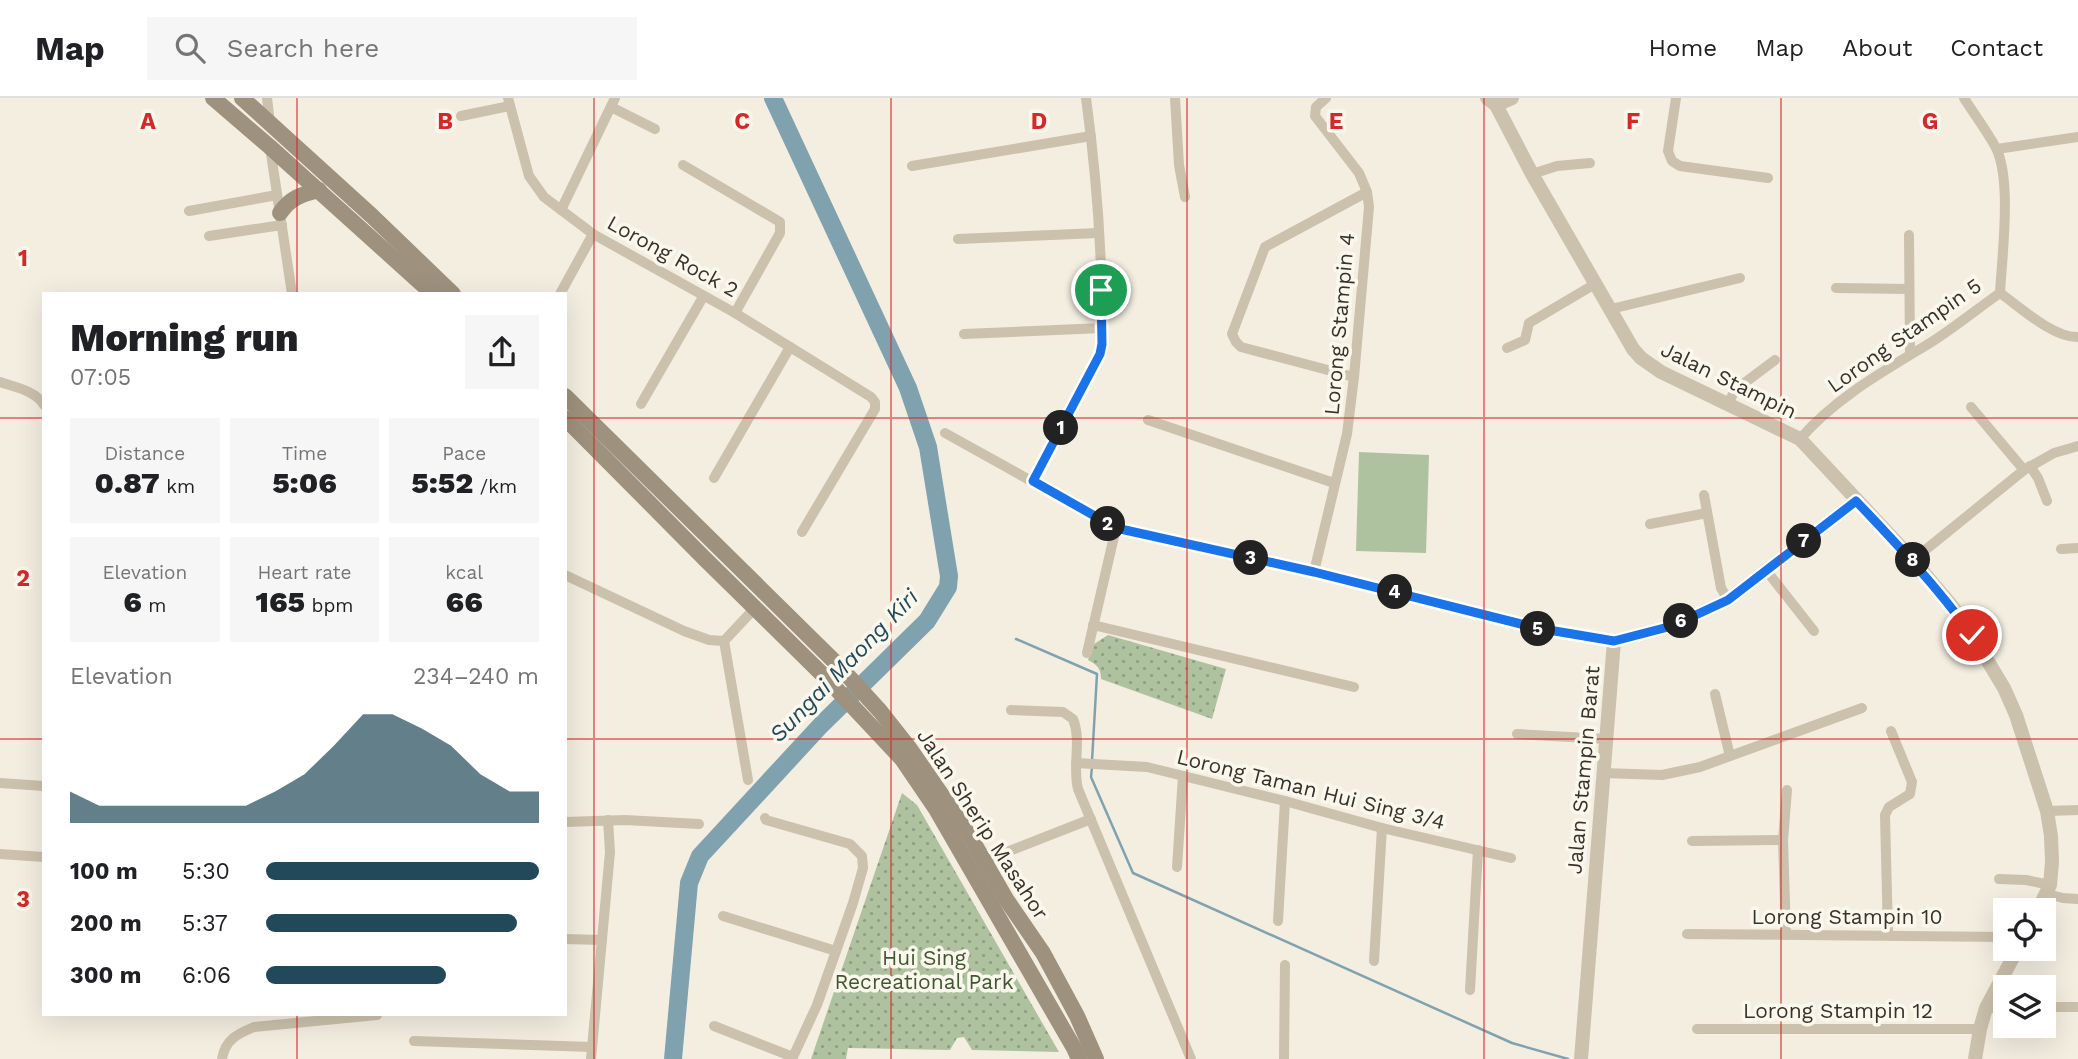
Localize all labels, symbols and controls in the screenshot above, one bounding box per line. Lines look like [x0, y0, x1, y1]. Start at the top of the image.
search box [147, 17, 637, 80]
text: Map [35, 29, 105, 68]
icon: search [171, 29, 209, 67]
text: Search here [227, 33, 379, 63]
text: Home [1649, 34, 1717, 62]
text: Map [1755, 34, 1804, 62]
text: About [1842, 34, 1912, 62]
text: Contact [1950, 34, 2043, 62]
text: A [140, 108, 156, 135]
text: B [437, 108, 453, 135]
text: C [734, 108, 750, 135]
text: D [1031, 108, 1047, 135]
text: E [1329, 108, 1343, 135]
text: F [1626, 108, 1640, 135]
text: G [1922, 108, 1938, 135]
street label: Lorong Rock 2 [603, 210, 743, 302]
street label: Lorong Stampin 4 [1319, 232, 1359, 416]
text: 1 [18, 245, 28, 272]
pin [1071, 260, 1131, 320]
icon: arrive [1082, 271, 1120, 309]
street label: Lorong Stampin 5 [1822, 272, 1986, 398]
button: share [465, 315, 539, 389]
text: Morning run [70, 316, 299, 360]
street label: Jalan Stampin [1657, 336, 1801, 424]
text: 07:05 [70, 364, 131, 391]
pin: 1 [1044, 410, 1078, 446]
text: 1 [1056, 416, 1065, 439]
text: Distance [104, 442, 185, 465]
text: Time [282, 442, 327, 465]
text: Pace [442, 442, 486, 465]
text: 0.87 [95, 465, 160, 500]
text: 5:06 [272, 465, 337, 500]
text: 5:52 [411, 465, 473, 500]
text: km [160, 475, 195, 498]
text: /km [473, 475, 517, 498]
pin: 2 [1090, 506, 1126, 542]
text: 2 [1102, 512, 1113, 535]
pin: 7 [1786, 524, 1822, 558]
text: 7 [1798, 529, 1809, 552]
pin: 3 [1234, 540, 1268, 575]
pin: 8 [1896, 542, 1930, 578]
text: 3 [1245, 546, 1256, 569]
text: 8 [1907, 548, 1918, 571]
text: Elevation [102, 561, 187, 584]
text: Heart rate [258, 561, 351, 584]
text: kcal [445, 561, 483, 584]
text: 2 [16, 565, 30, 592]
pin: 4 [1378, 574, 1412, 610]
text: 4 [1388, 580, 1401, 603]
water label: Sungai Maong Kiri [764, 583, 925, 748]
text: 6 [123, 584, 142, 619]
text: 165 [256, 584, 305, 619]
text: 66 [446, 584, 483, 619]
text: m [142, 594, 166, 617]
text: bpm [305, 594, 353, 617]
pin: 6 [1664, 603, 1698, 638]
pin [1942, 605, 2002, 665]
text: 6 [1675, 609, 1686, 632]
pin: 5 [1520, 612, 1556, 646]
icon: check [1953, 616, 1991, 654]
text: 5 [1532, 617, 1543, 640]
text: Elevation [70, 663, 173, 690]
text: 234–240 m [413, 663, 539, 690]
street label: Jalan Stampin Barat [1561, 665, 1605, 875]
street label: Jalan Sherip Masahor [912, 724, 1054, 924]
street label: Lorong Taman Hui Sing 3/4 [1174, 744, 1448, 834]
text: 100 m [70, 858, 138, 885]
text: 5:30 [182, 858, 230, 885]
text: 3 [16, 886, 30, 913]
map controls [1993, 898, 2056, 1038]
button: locate [1993, 898, 2056, 961]
street label: Lorong Stampin 10 [1752, 904, 1942, 929]
text: 200 m [70, 910, 142, 937]
text: 5:37 [182, 910, 228, 937]
park label: Hui Sing Recreational Park [834, 945, 1014, 994]
text: 300 m [70, 962, 141, 989]
text: 6:06 [182, 962, 231, 989]
button: layers [1993, 975, 2056, 1038]
street label: Lorong Stampin 12 [1743, 998, 1933, 1023]

